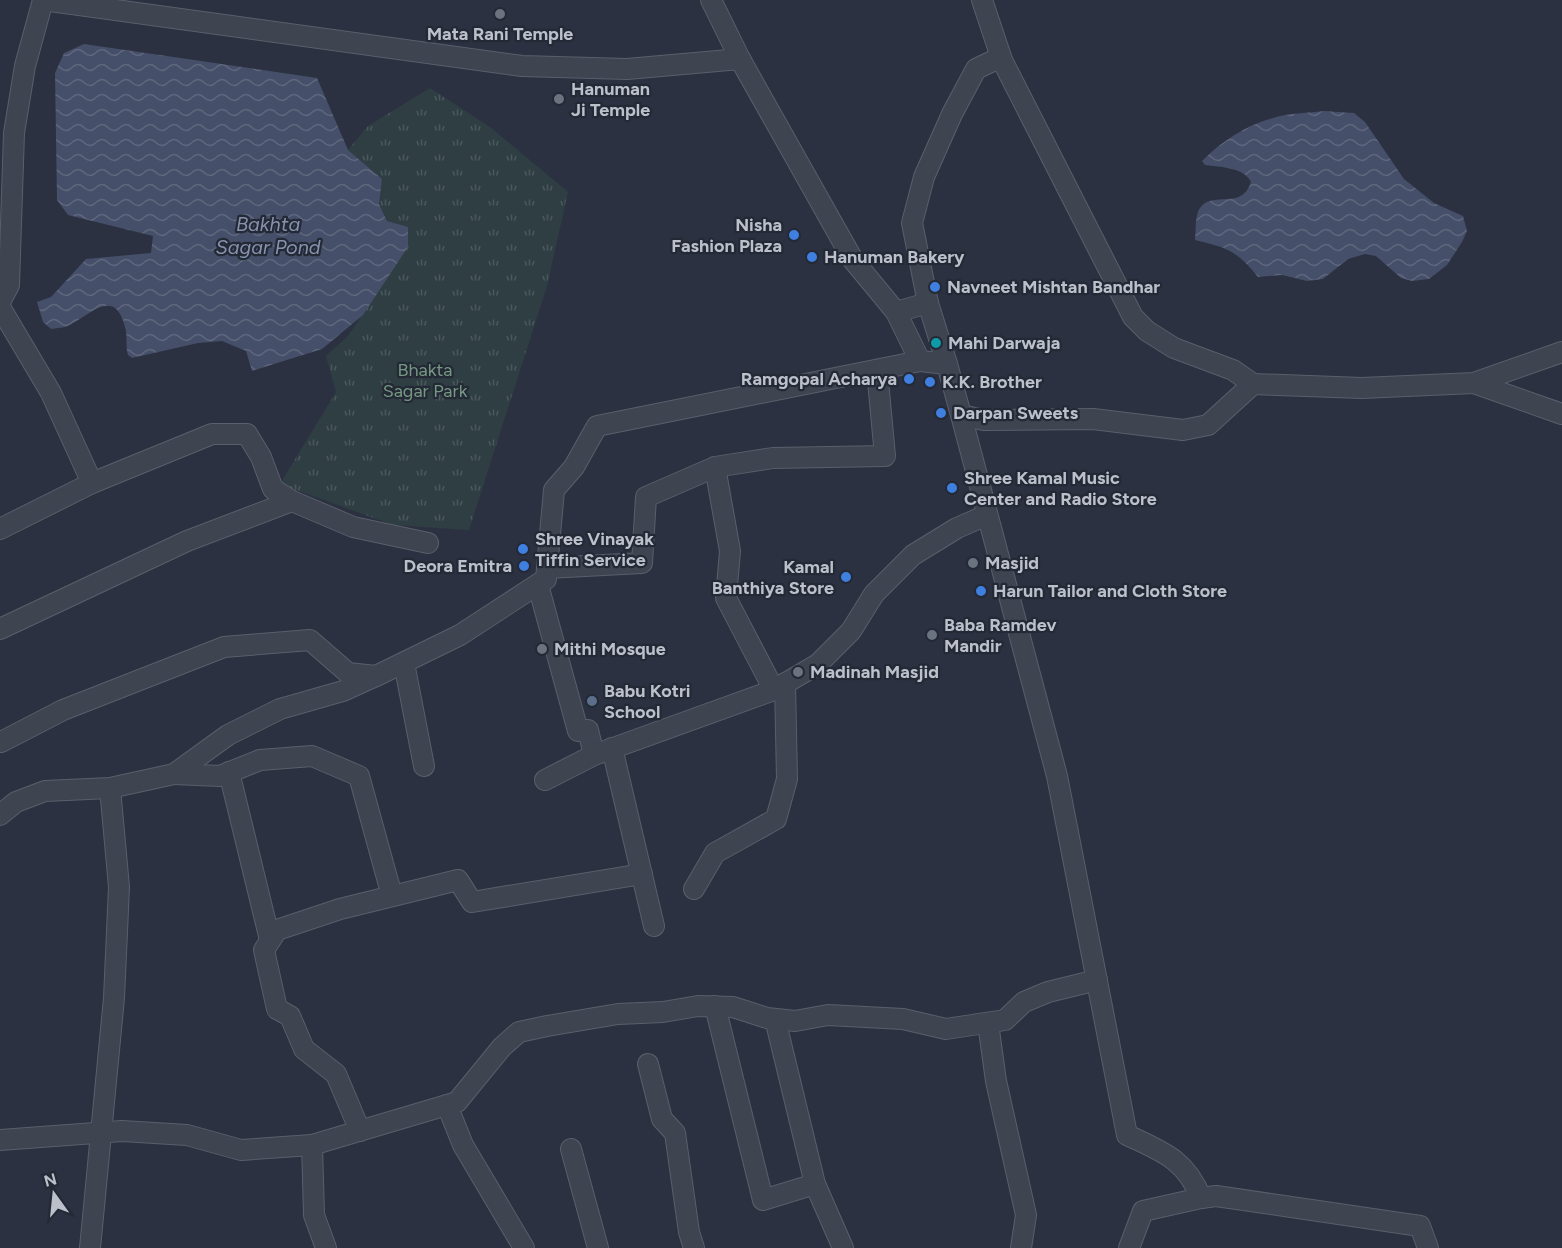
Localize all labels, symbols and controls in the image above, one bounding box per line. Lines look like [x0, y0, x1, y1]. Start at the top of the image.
marker: Mata Rani Temple [493, 7, 507, 21]
place label: Mata Rani Temple [427, 23, 573, 45]
place label: Hanuman Ji Temple [571, 78, 650, 121]
marker: Hanuman Ji Temple [552, 92, 566, 106]
water label: Bakhta Sagar Pond [215, 212, 321, 259]
place label: Nisha Fashion Plaza [671, 214, 782, 257]
marker: Nisha Fashion Plaza [787, 228, 801, 242]
place label: Hanuman Bakery [824, 246, 965, 268]
marker: Hanuman Bakery [805, 250, 819, 264]
place label: Navneet Mishtan Bandhar [947, 276, 1160, 298]
marker: Navneet Mishtan Bandhar [928, 280, 942, 294]
place label: Mahi Darwaja [948, 332, 1060, 354]
marker: Mahi Darwaja [929, 336, 943, 350]
park label: Bhakta Sagar Park [383, 359, 468, 402]
place label: Ramgopal Acharya [741, 368, 897, 390]
place label: K.K. Brother [942, 371, 1042, 393]
marker: Ramgopal Acharya [902, 372, 916, 386]
marker: K.K. Brother [923, 375, 937, 389]
place label: Darpan Sweets [953, 402, 1079, 424]
marker: Darpan Sweets [934, 406, 948, 420]
place label: Shree Kamal Music Center and Radio Store [964, 467, 1157, 510]
marker: Shree Kamal Music Center and Radio Store [945, 481, 959, 495]
place label: Shree Vinayak Tiffin Service [535, 528, 654, 571]
marker: Shree Vinayak Tiffin Service [516, 542, 530, 556]
place label: Masjid [985, 552, 1039, 574]
place label: Deora Emitra [404, 555, 512, 577]
place label: Kamal Banthiya Store [712, 556, 834, 599]
marker: Masjid [966, 556, 980, 570]
marker: Deora Emitra [517, 559, 531, 573]
marker: Kamal Banthiya Store [839, 570, 853, 584]
place label: Harun Tailor and Cloth Store [993, 580, 1227, 602]
marker: Harun Tailor and Cloth Store [974, 584, 988, 598]
place label: Baba Ramdev Mandir [944, 614, 1056, 657]
marker: Baba Ramdev Mandir [925, 628, 939, 642]
place label: Mithi Mosque [554, 638, 666, 660]
marker: Mithi Mosque [535, 642, 549, 656]
place label: Madinah Masjid [810, 661, 939, 683]
marker: Madinah Masjid [791, 665, 805, 679]
place label: Babu Kotri School [604, 680, 691, 723]
marker: Babu Kotri School [585, 694, 599, 708]
north arrow [24, 1164, 84, 1224]
text: N [42, 1169, 59, 1191]

